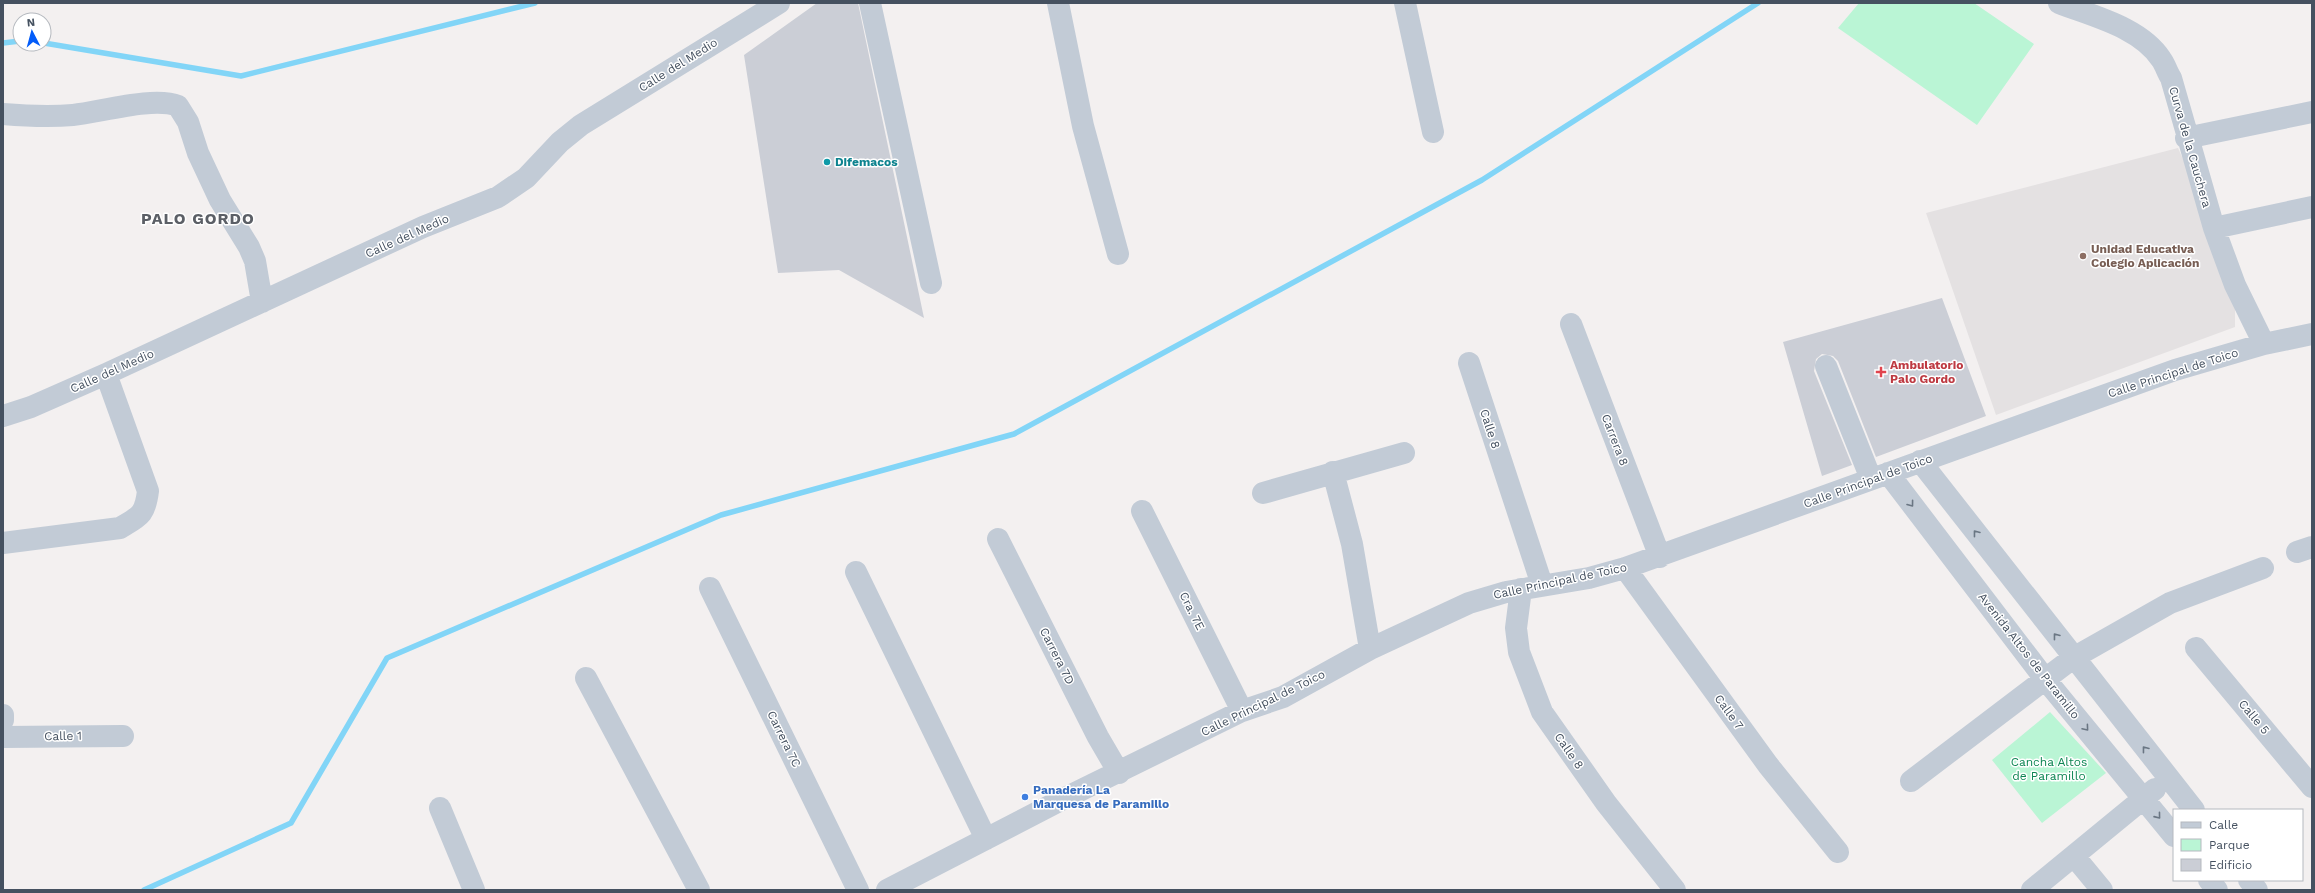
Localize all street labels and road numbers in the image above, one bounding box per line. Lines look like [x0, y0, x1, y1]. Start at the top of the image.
street label: Calle del Medio [636, 35, 720, 95]
street label: Curva de la Cauchera [2166, 85, 2214, 209]
street label: Calle del Medio [363, 211, 451, 261]
street label: Calle Principal de Toico [2106, 345, 2240, 401]
street label: Calle del Medio [68, 346, 156, 396]
street label: Calle 8 [1477, 407, 1503, 451]
street label: Carrera 8 [1599, 412, 1631, 468]
street label: Calle Principal de Toico [1802, 451, 1934, 511]
street label: Calle Principal de Toico [1492, 560, 1628, 602]
street label: Cra. 7E [1176, 590, 1208, 633]
street label: Avenida Altos de Paramillo [1975, 590, 2083, 722]
street label: Carrera 7D [1037, 625, 1077, 687]
street label: Calle Principal de Toico [1199, 667, 1327, 739]
street label: Calle 7 [1712, 692, 1746, 732]
street label: Calle 5 [2236, 697, 2272, 737]
street label: Carrera 7C [764, 708, 804, 770]
street label: Calle 1 [44, 729, 82, 743]
street label: Calle 8 [1552, 730, 1586, 772]

